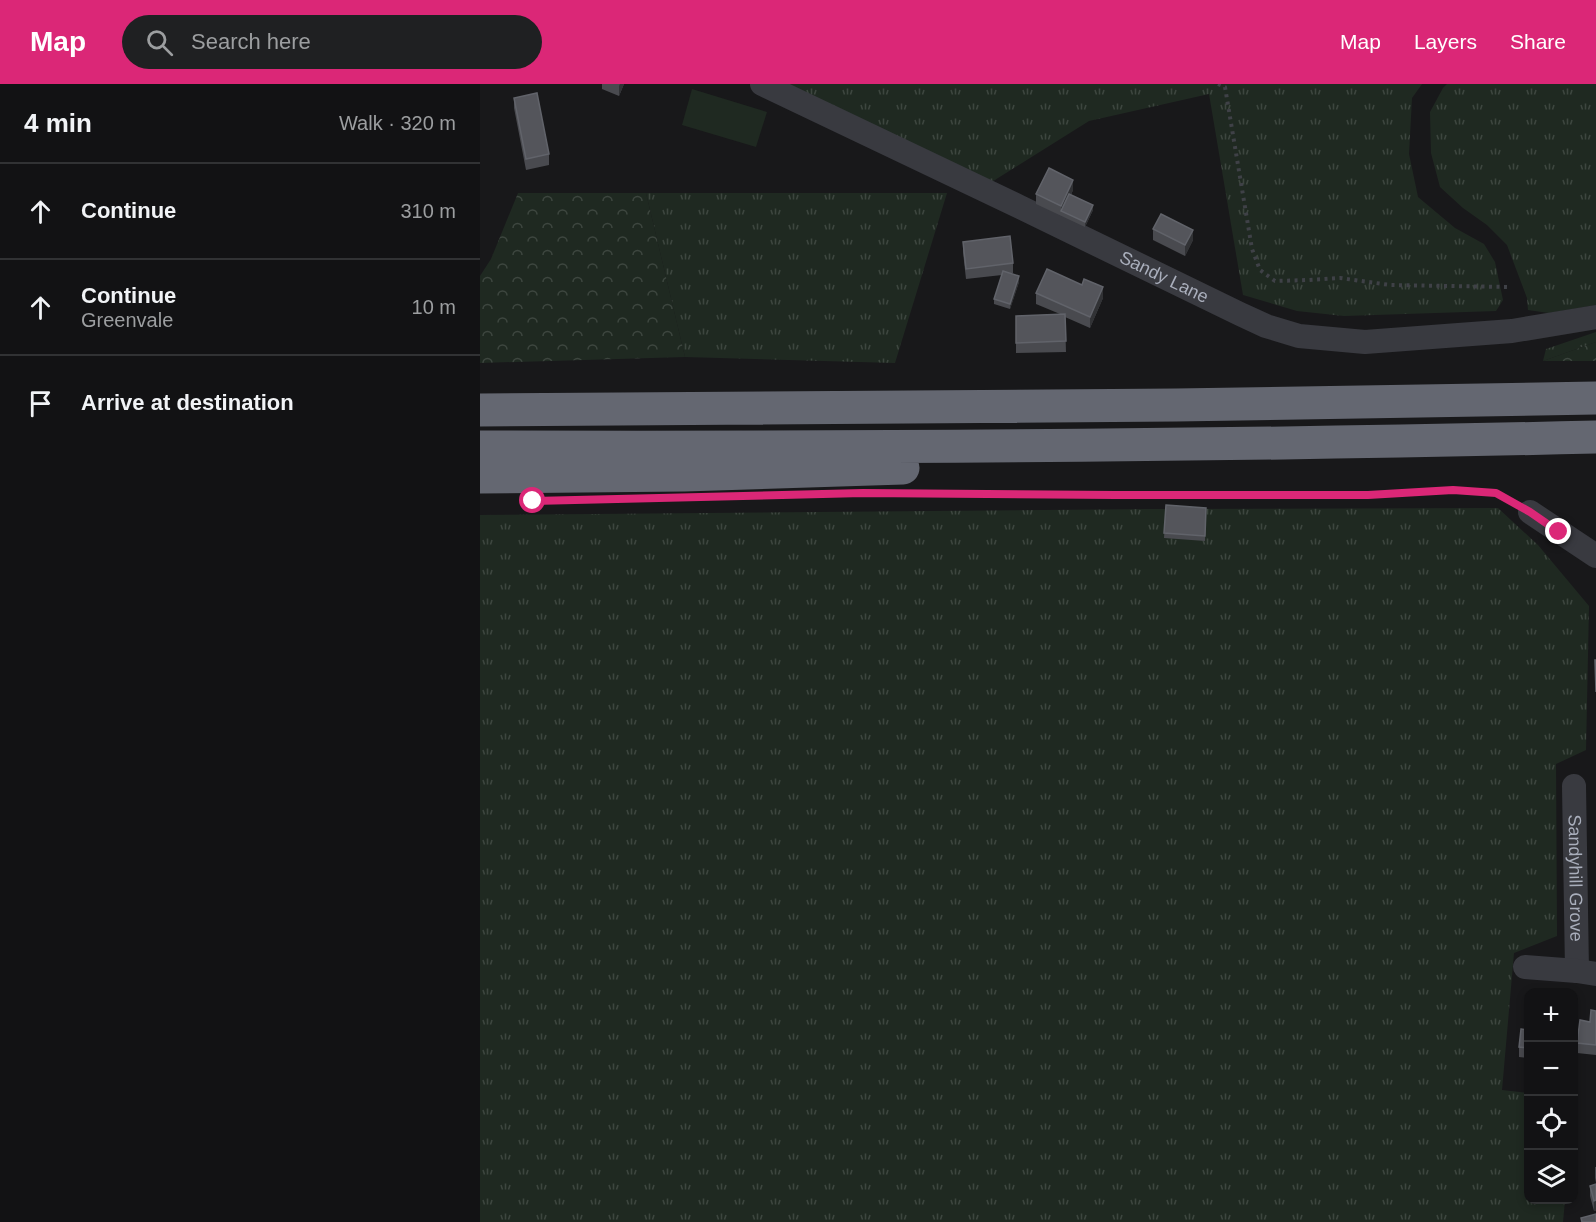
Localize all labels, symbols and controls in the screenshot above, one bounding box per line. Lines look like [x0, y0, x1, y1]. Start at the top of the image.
search box [122, 15, 542, 69]
text: Map [30, 26, 86, 57]
icon: search [143, 26, 176, 59]
text: Search here [191, 29, 311, 54]
text: Map [1340, 30, 1381, 53]
text: Layers [1414, 30, 1477, 53]
text: Share [1510, 30, 1566, 53]
text: 4 min [24, 108, 92, 138]
text: Walk · 320 m [339, 112, 456, 134]
icon: ahead [24, 195, 57, 228]
text: Continue [81, 198, 176, 223]
text: 310 m [400, 200, 456, 222]
street label: Sandy Lane [1116, 247, 1212, 307]
text: Continue [81, 283, 176, 308]
icon: ahead [24, 291, 57, 324]
text: 10 m [412, 296, 456, 318]
text: Greenvale [81, 309, 173, 331]
icon: arrive [24, 387, 57, 420]
text: Arrive at destination [81, 390, 294, 415]
route start [519, 487, 545, 513]
route end [1545, 518, 1571, 544]
street label: Sandyhill Grove [1564, 814, 1587, 942]
map controls [1524, 988, 1578, 1204]
button: + [1524, 988, 1578, 1042]
button: − [1524, 1042, 1578, 1096]
button: locate [1524, 1096, 1578, 1150]
button: layers [1524, 1150, 1578, 1204]

